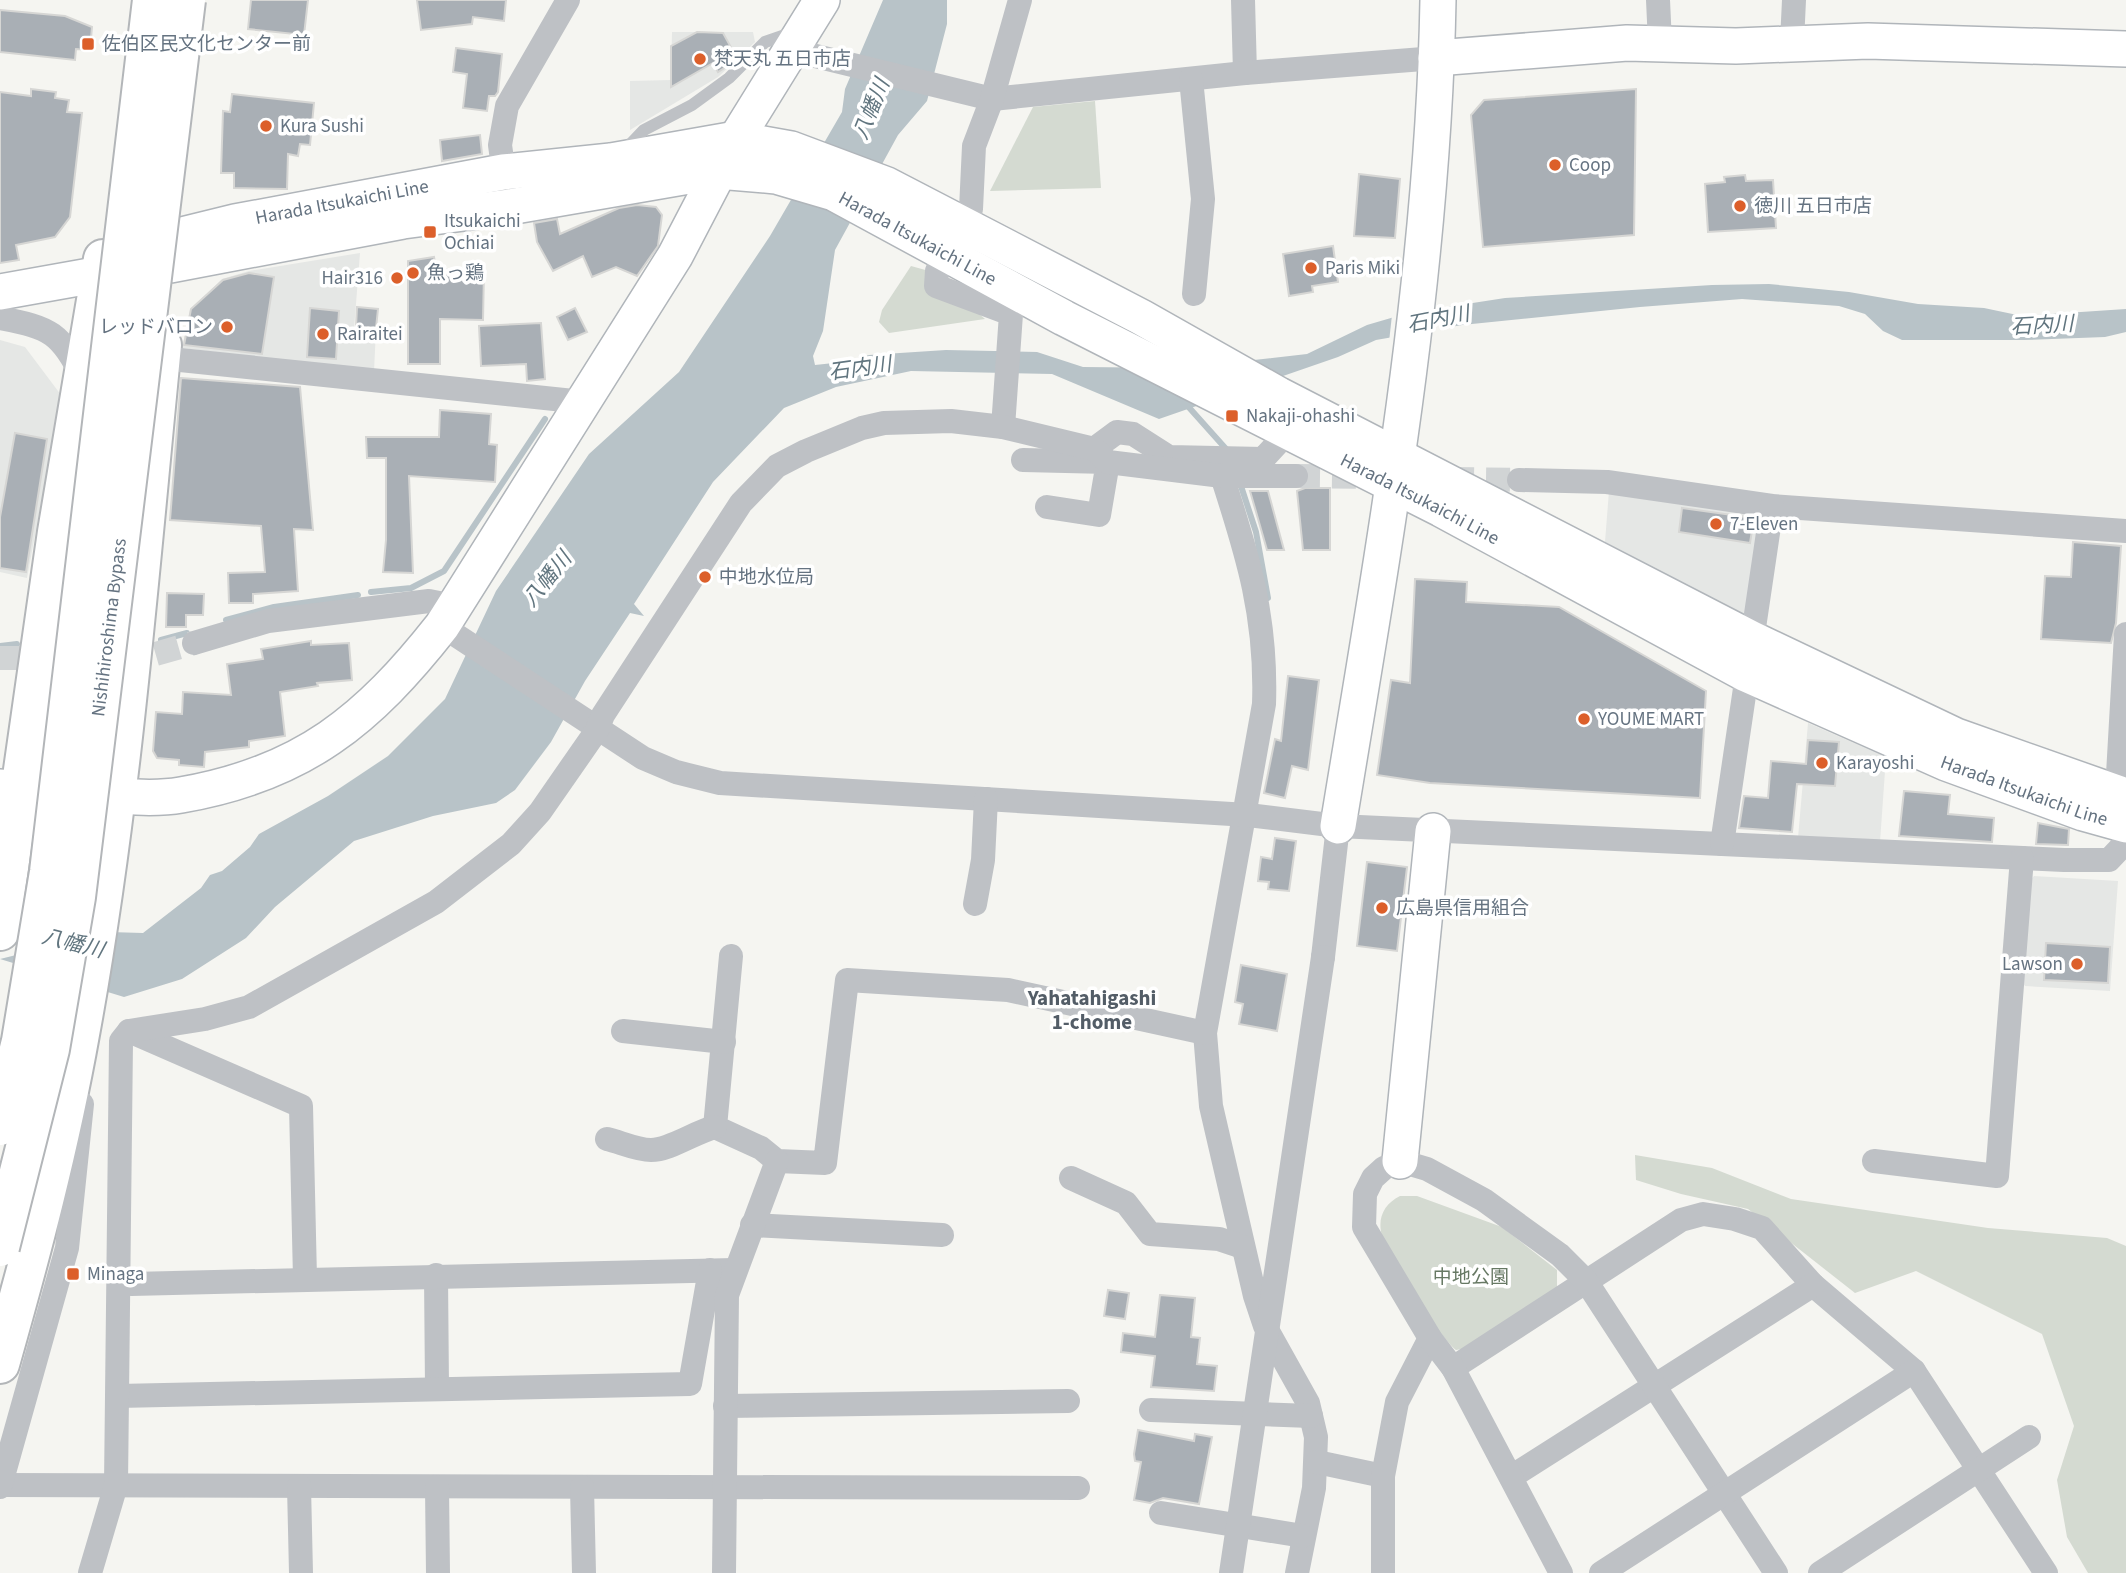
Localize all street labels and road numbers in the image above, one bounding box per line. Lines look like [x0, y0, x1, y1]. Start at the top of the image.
street label: Harada Itsukaichi Line [253, 173, 431, 231]
street label: Harada Itsukaichi Line [834, 185, 1001, 292]
street label: Harada Itsukaichi Line [1336, 447, 1504, 552]
street label: Nishihiroshima Bypass [85, 537, 133, 718]
street label: Harada Itsukaichi Line [1937, 749, 2111, 833]

